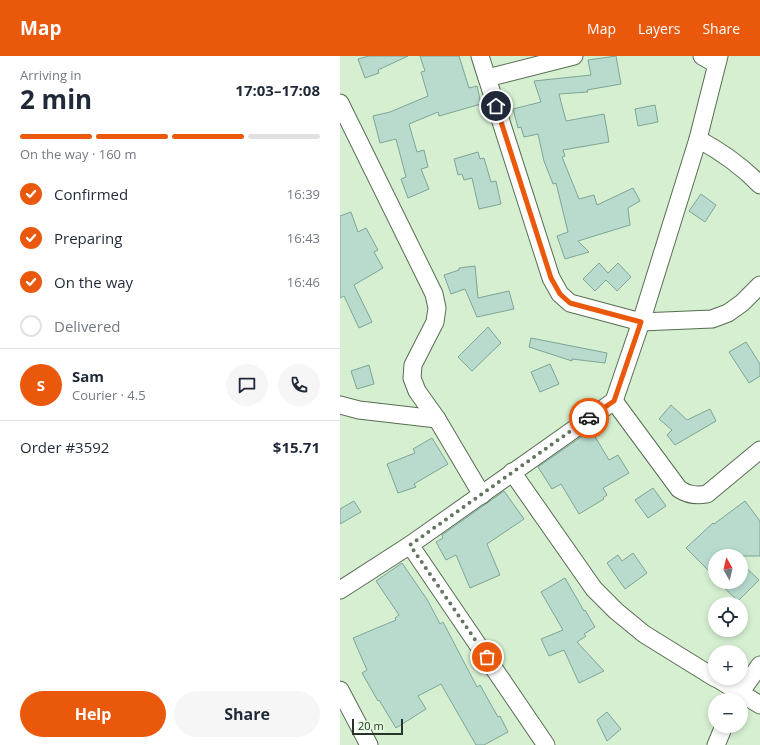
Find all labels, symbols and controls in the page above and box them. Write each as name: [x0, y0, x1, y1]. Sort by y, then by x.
text: Map: [20, 15, 61, 41]
text: Map: [587, 19, 616, 38]
text: Layers: [638, 19, 680, 38]
text: Share: [702, 19, 740, 38]
text: Arriving in: [20, 66, 82, 84]
text: 17:03–17:08: [235, 80, 320, 100]
text: 2 min: [20, 81, 92, 117]
pin: [479, 89, 513, 123]
icon: home: [485, 95, 507, 117]
text: On the way · 160 m: [20, 145, 136, 163]
icon: check: [20, 183, 42, 205]
text: Confirmed: [54, 184, 128, 204]
text: 16:39: [287, 185, 320, 203]
icon: check: [20, 227, 42, 249]
text: Preparing: [54, 228, 122, 248]
text: 16:43: [287, 229, 320, 247]
icon: check: [20, 271, 42, 293]
text: On the way: [54, 272, 133, 292]
text: 16:46: [287, 273, 320, 291]
text: Delivered: [54, 316, 121, 336]
button: chat: [226, 364, 268, 406]
button: phone: [278, 364, 320, 406]
text: Sam: [72, 366, 104, 386]
text: S: [37, 375, 45, 395]
text: Courier · 4.5: [72, 386, 146, 404]
courier: [569, 398, 609, 438]
icon: car: [578, 407, 600, 429]
text: Order #3592: [20, 437, 109, 457]
text: $15.71: [273, 437, 320, 457]
north arrow: [708, 549, 748, 589]
map controls: [708, 549, 748, 733]
button: locate: [708, 597, 748, 637]
pin: [470, 640, 504, 674]
button: +: [708, 645, 748, 685]
icon: bag: [476, 646, 498, 668]
button: Help: [20, 691, 166, 737]
button: Share: [174, 691, 320, 737]
button: −: [708, 693, 748, 733]
scale bar: [352, 717, 403, 736]
text: 20 m: [358, 718, 384, 733]

